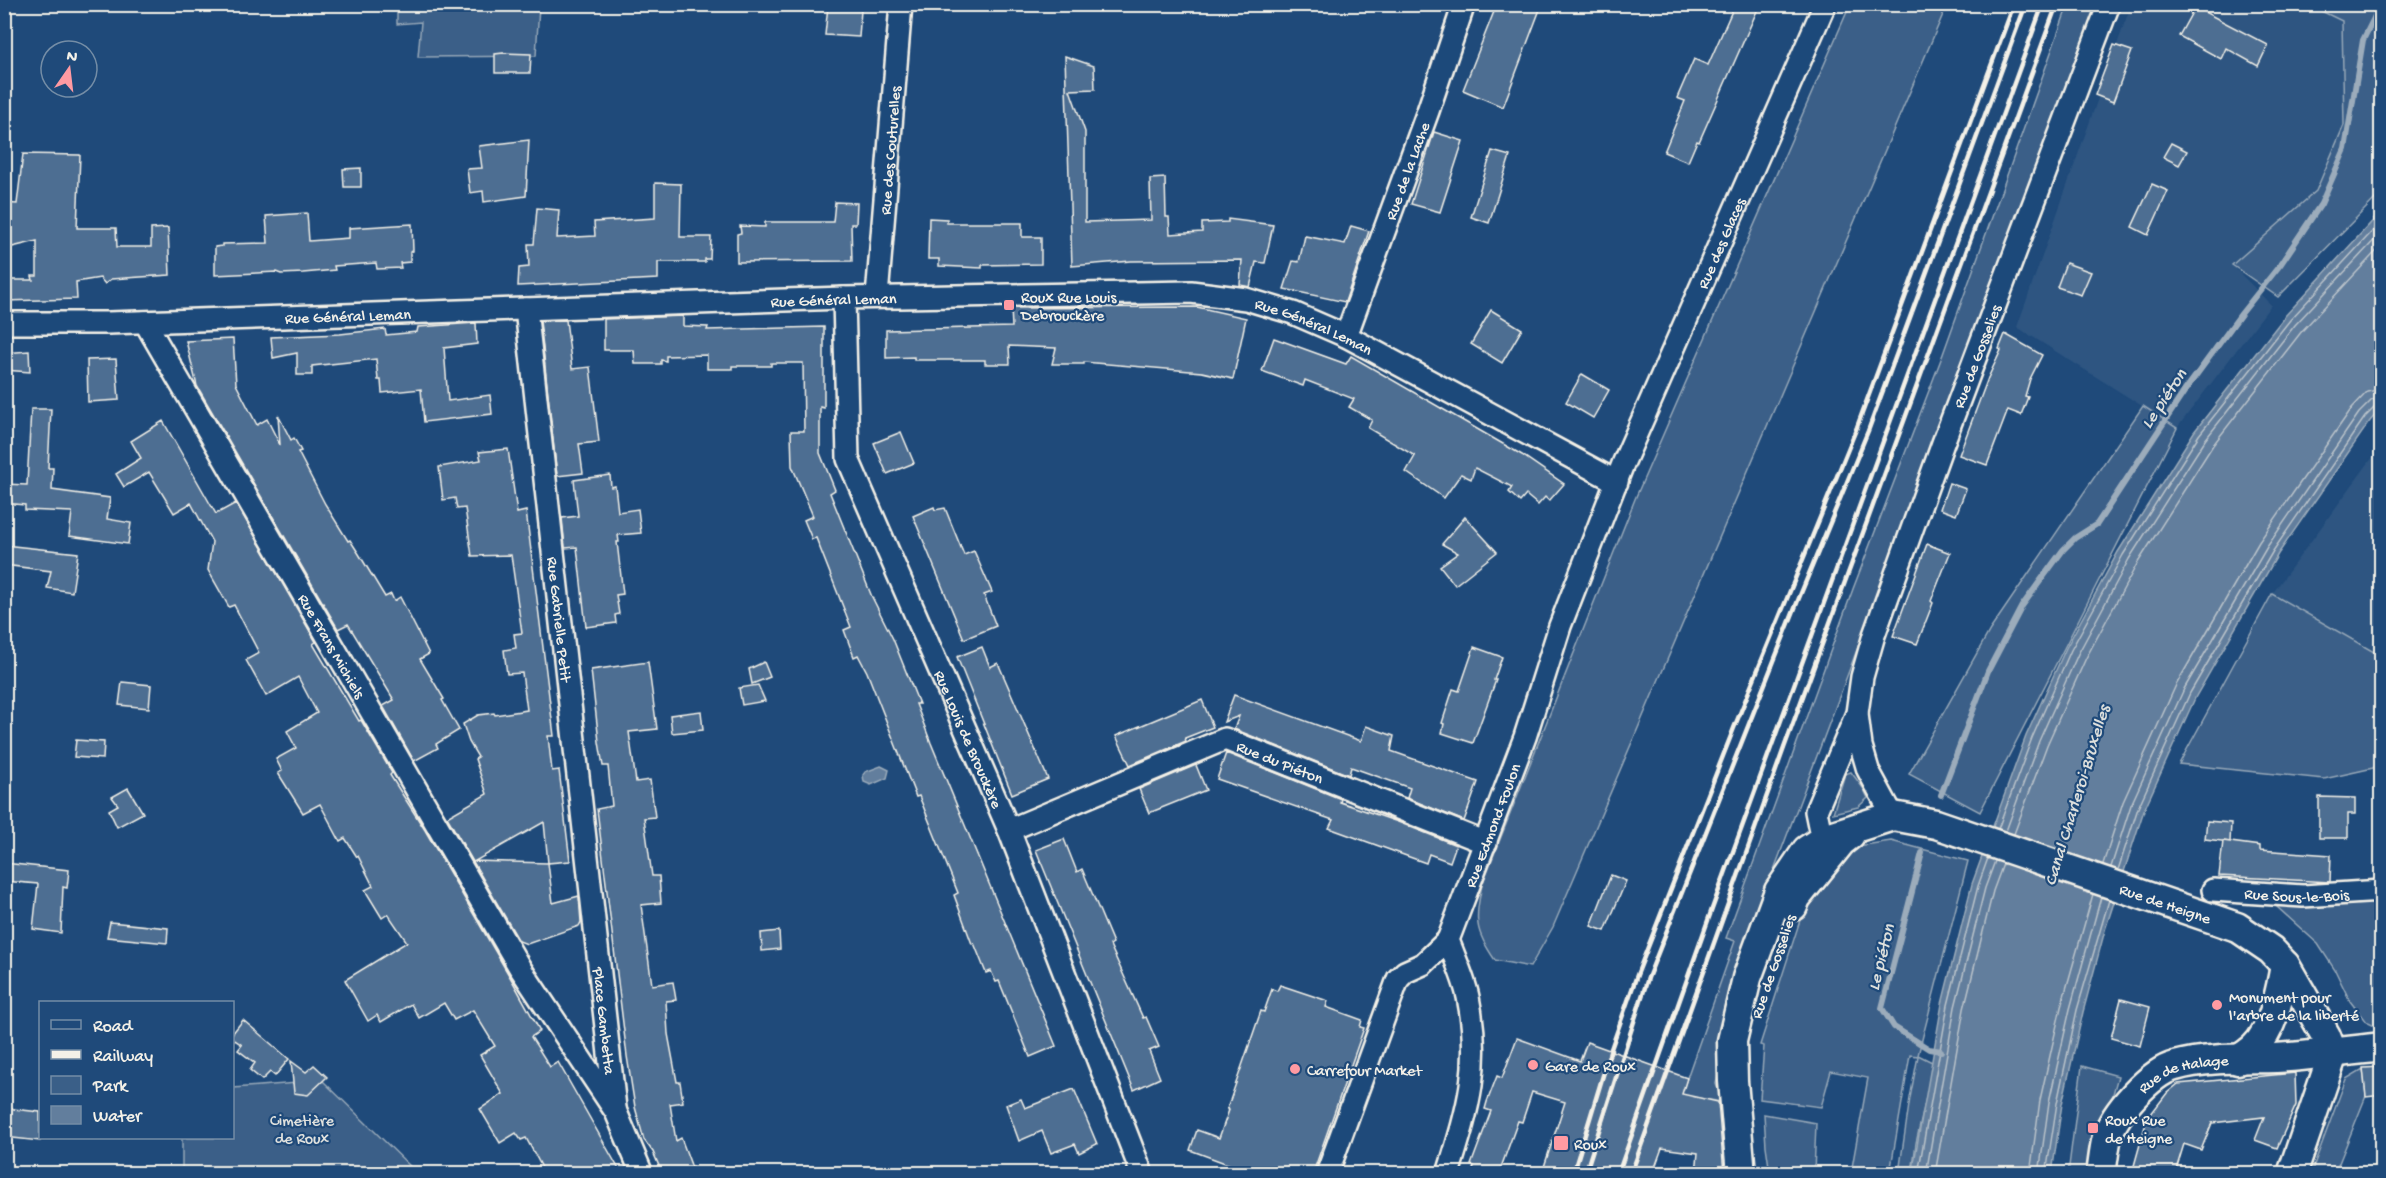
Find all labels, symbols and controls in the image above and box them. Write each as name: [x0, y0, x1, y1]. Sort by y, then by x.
north arrow: [39, 39, 99, 99]
text: N: [64, 47, 80, 68]
street label: Rue des Couturelles: [878, 85, 907, 216]
street label: Rue de la Lache: [1383, 120, 1436, 223]
street label: Rue des Glaces: [1695, 195, 1752, 293]
place label: Roux Rue Louis Debrouckère: [1020, 290, 1117, 327]
street label: Rue Général Leman: [770, 291, 897, 313]
street label: Rue Général Leman: [1252, 296, 1375, 362]
marker: Roux Rue Louis Debrouckère: [1002, 298, 1016, 312]
street label: Rue de Gosselies: [1951, 302, 2008, 411]
street label: Rue Général Leman: [285, 307, 412, 330]
water label: Le piéton: [2138, 365, 2193, 433]
street label: Rue Gabrielle Petit: [541, 556, 574, 684]
street label: Rue Frans Michiels: [292, 592, 368, 704]
street label: Rue Louis de Brouckère: [928, 668, 1005, 813]
water label: Canal Charleroi-Bruxelles: [2041, 701, 2117, 888]
street label: Rue du Piéton: [1233, 739, 1326, 790]
street label: Rue Edmond Foulon: [1463, 761, 1527, 891]
street label: Rue de Heigne: [2116, 881, 2213, 931]
street label: Rue Sous-le-Bois: [2244, 886, 2351, 909]
street label: Rue de Gosselies: [1749, 911, 1802, 1022]
water label: Le piéton: [1864, 922, 1901, 993]
street label: Place Gambetta: [586, 965, 617, 1077]
place label: Monument pour l'arbre de la liberté: [2229, 990, 2360, 1027]
marker: Monument pour l'arbre de la liberté: [2210, 998, 2224, 1012]
legend: [39, 1001, 234, 1139]
text: Road: [93, 1017, 134, 1038]
text: Railway: [93, 1047, 153, 1068]
street label: Rue de Halage: [2135, 1053, 2230, 1099]
marker: Gare de Roux: [1526, 1058, 1540, 1072]
place label: Gare de Roux: [1545, 1059, 1636, 1078]
marker: Carrefour Market: [1288, 1062, 1302, 1076]
place label: Carrefour Market: [1307, 1063, 1423, 1082]
text: Park: [92, 1077, 129, 1098]
text: Water: [93, 1107, 143, 1128]
park label: Cimetière de Roux: [270, 1113, 335, 1150]
place label: Roux Rue de Heigne: [2105, 1113, 2173, 1150]
marker: Roux Rue de Heigne: [2086, 1121, 2100, 1135]
marker: Roux: [1552, 1134, 1570, 1152]
place label: Roux: [1574, 1137, 1607, 1156]

